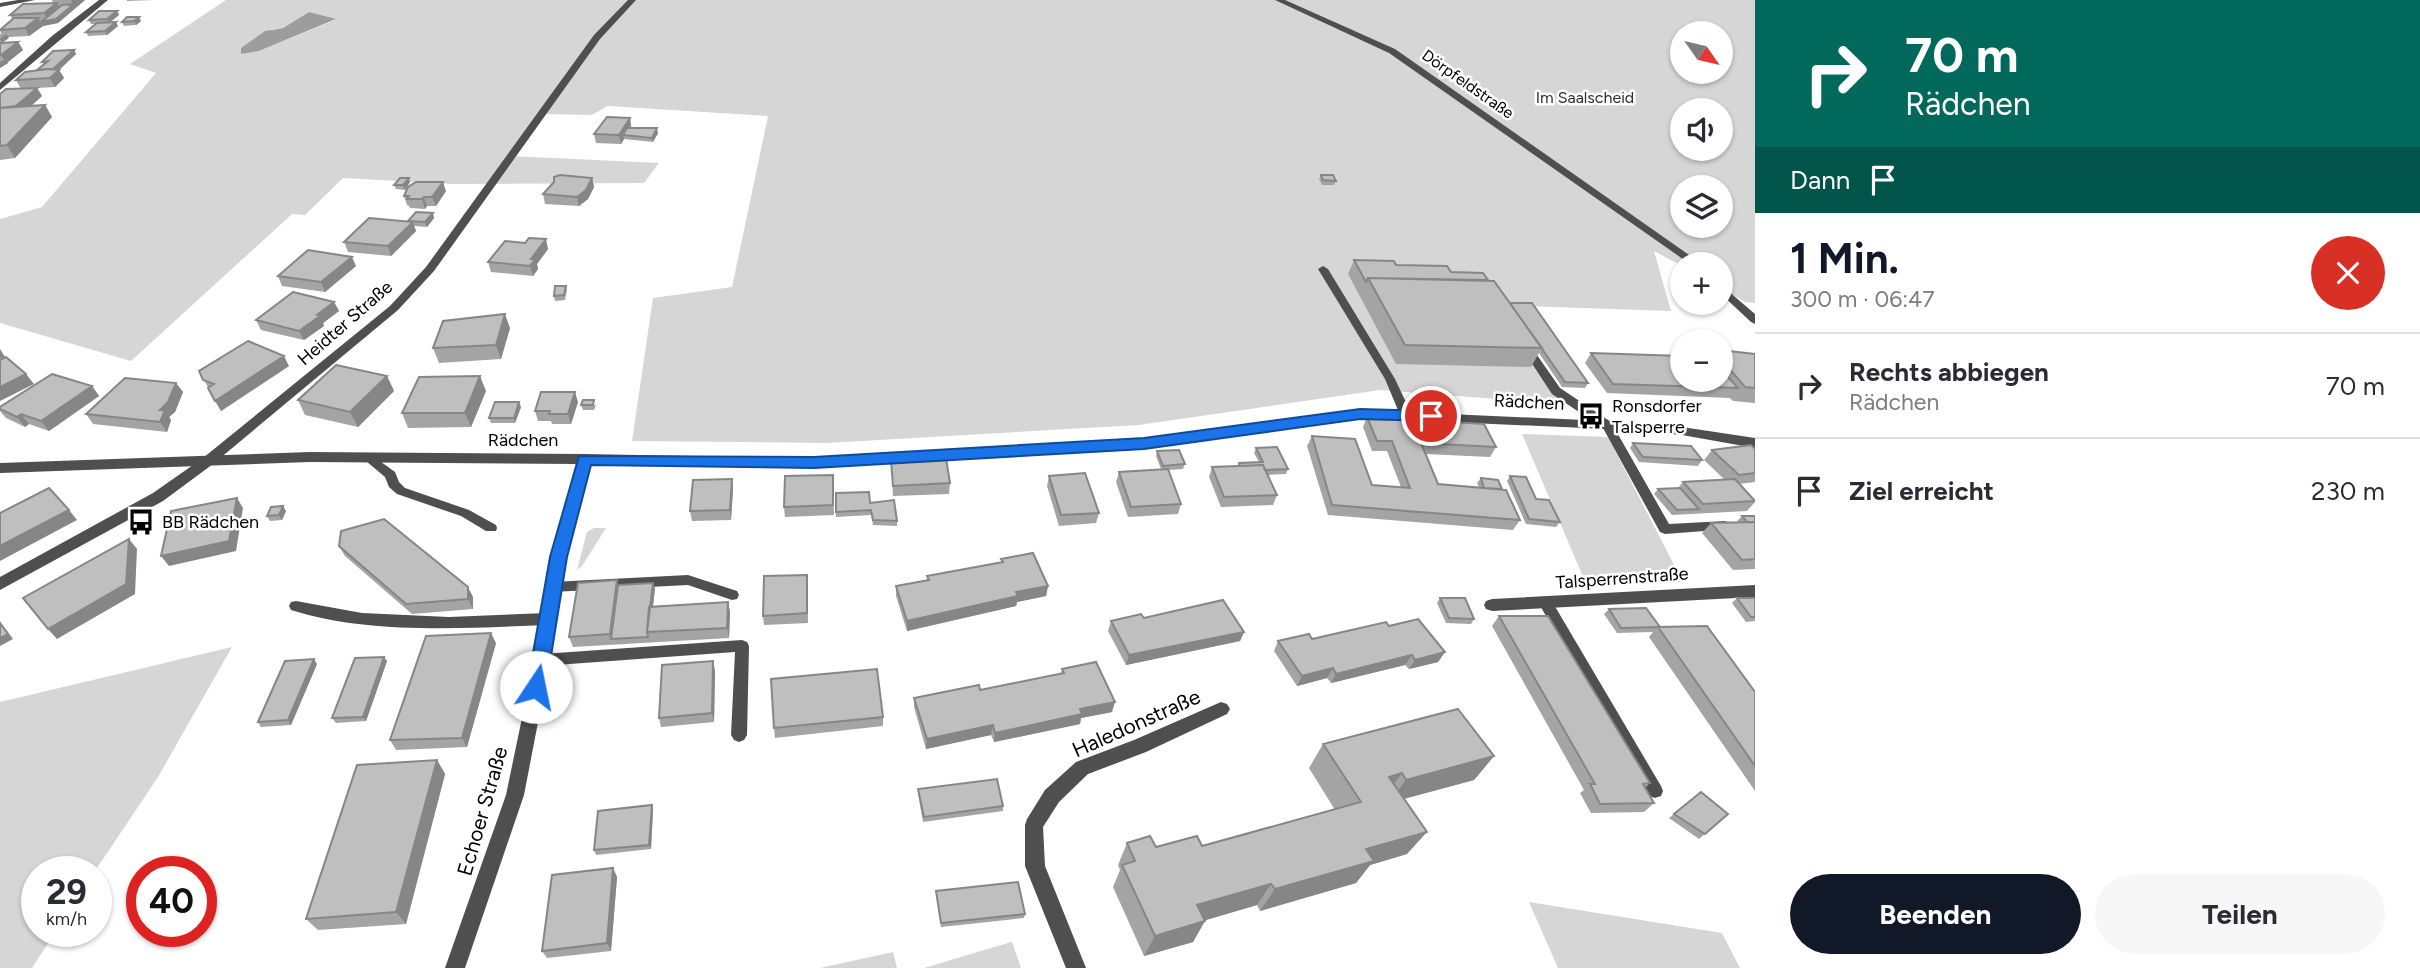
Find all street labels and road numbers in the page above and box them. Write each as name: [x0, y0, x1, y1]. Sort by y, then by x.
street label: Dörpfeldstraße: [1419, 45, 1518, 123]
street label: Heidter Straße: [293, 276, 397, 370]
street label: Rädchen: [1493, 389, 1565, 415]
street label: Rädchen: [488, 429, 558, 451]
street label: Talsperrenstraße: [1555, 562, 1689, 594]
street label: Haledonstraße: [1068, 684, 1204, 762]
street label: Echoer Straße: [452, 743, 512, 879]

